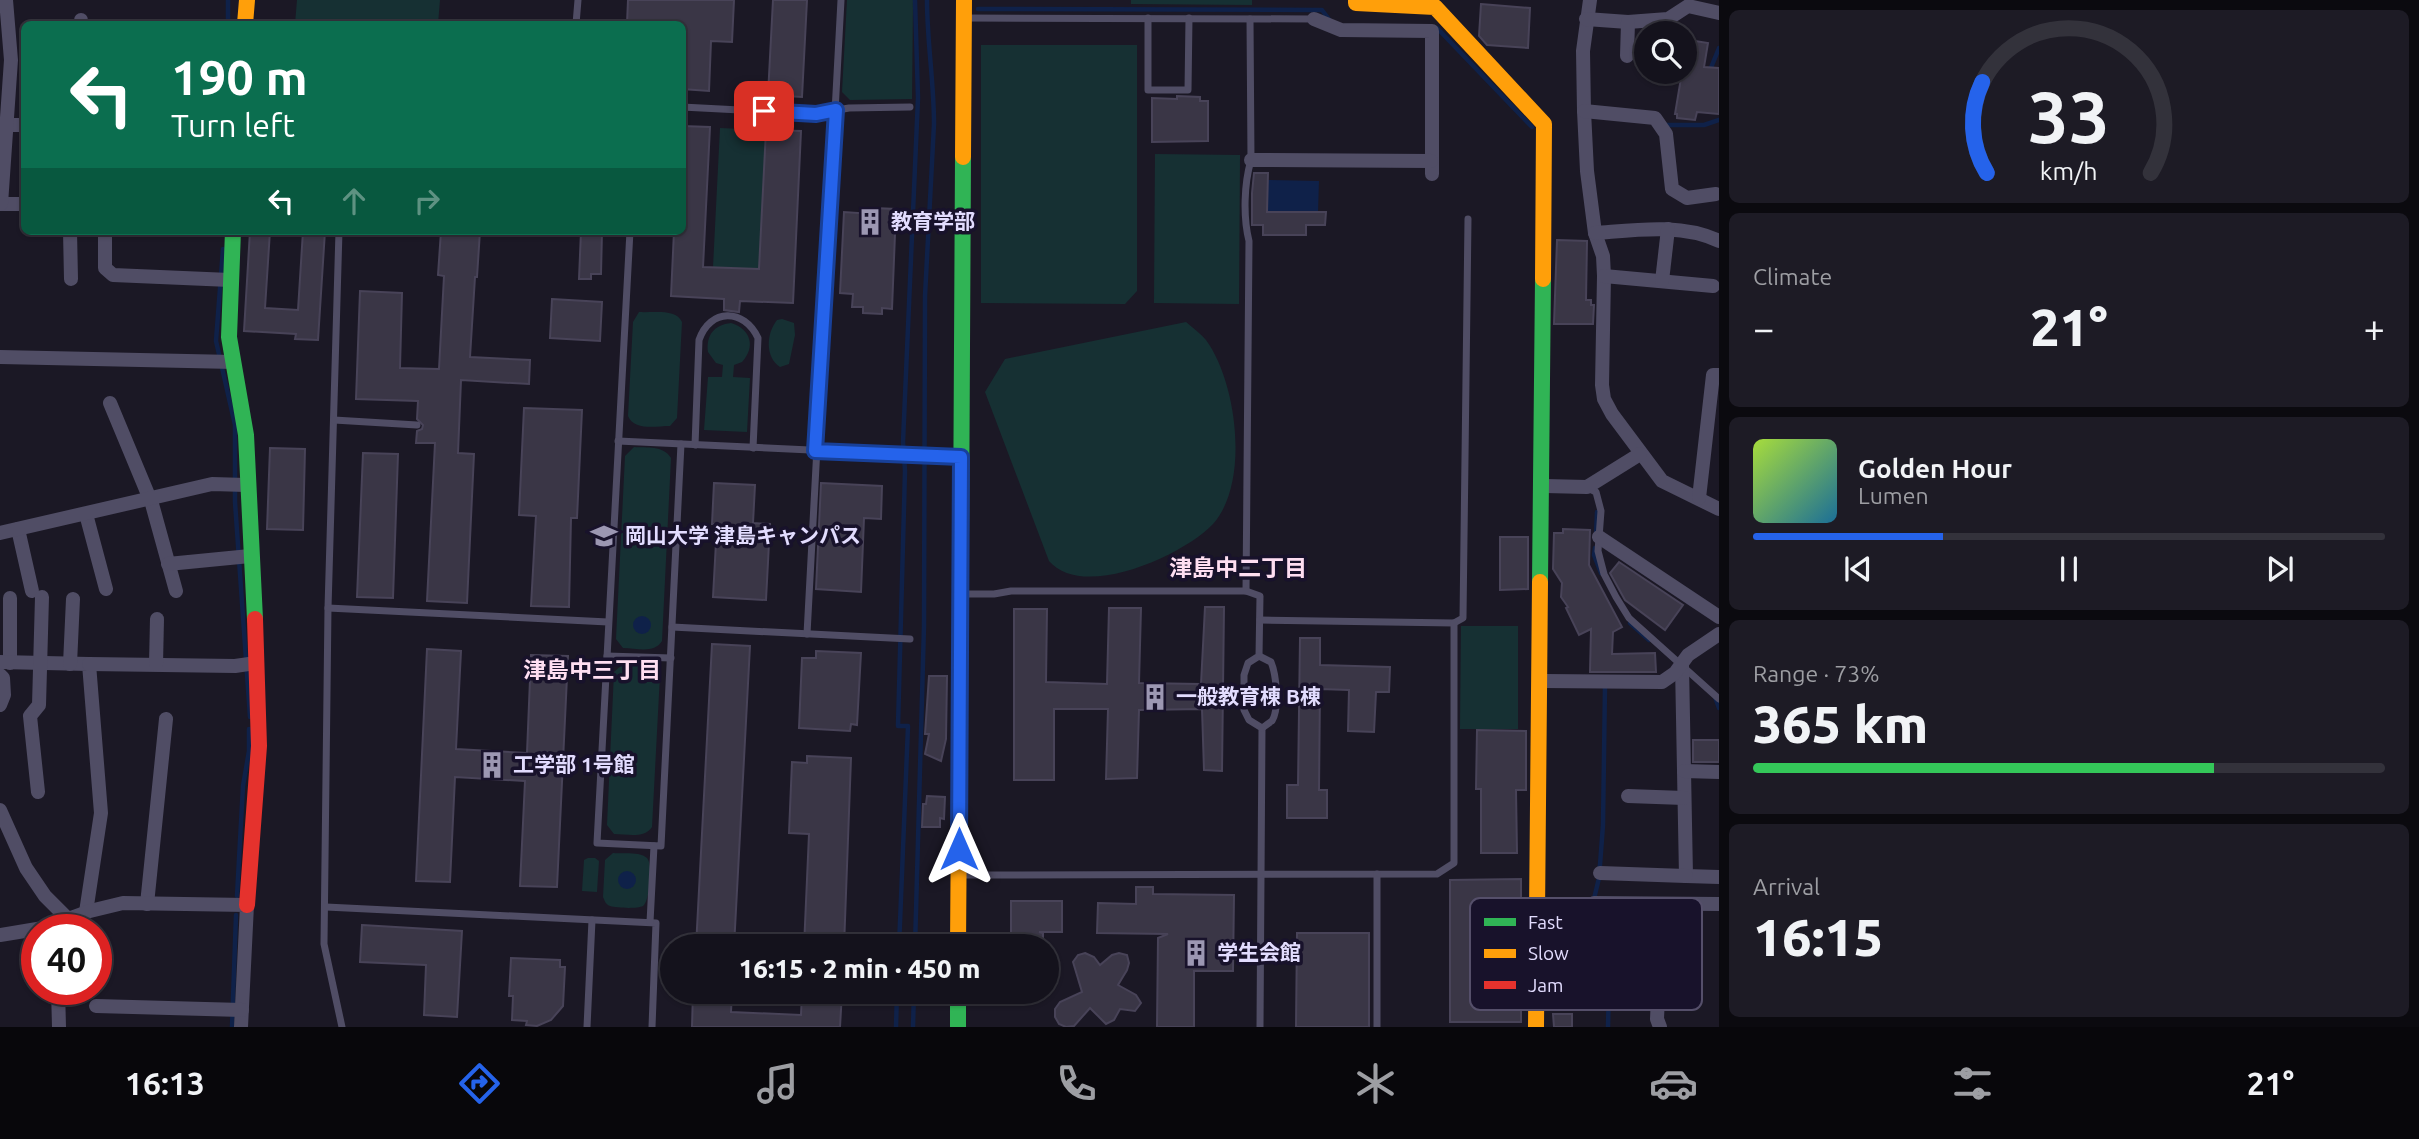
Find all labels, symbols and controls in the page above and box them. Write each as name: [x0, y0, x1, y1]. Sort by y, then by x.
map controls: [1634, 21, 1697, 84]
button: search: [1634, 21, 1697, 84]
icon: left: [56, 49, 147, 140]
text: 190 m: [171, 49, 308, 104]
text: 33: [2028, 75, 2110, 157]
pin: [734, 81, 794, 141]
icon: arrive: [745, 92, 783, 130]
text: Turn left: [171, 107, 295, 143]
text: km/h: [2040, 157, 2098, 185]
icon: left: [262, 182, 300, 220]
icon: ahead: [335, 182, 373, 220]
icon: right: [408, 182, 446, 220]
building icon: 教育学部: [855, 207, 885, 237]
place label: 教育学部: [891, 209, 975, 233]
text: Climate: [1753, 264, 1832, 289]
text: 21°: [2030, 298, 2108, 356]
text: −: [1753, 307, 1774, 349]
text: +: [2364, 307, 2385, 349]
text: Golden Hour: [1858, 454, 2012, 483]
text: Lumen: [1858, 483, 1929, 508]
school or university icon: 岡山大学 津島キャンパス: [589, 521, 619, 551]
place label: 岡山大学 津島キャンパス: [625, 523, 861, 547]
icon: previous: [1839, 550, 1877, 588]
icon: pause: [2050, 550, 2088, 588]
icon: next: [2261, 550, 2299, 588]
district label: 津島中二丁目: [1169, 555, 1307, 580]
district label: 津島中三丁目: [523, 657, 661, 682]
text: Range · 73%: [1753, 661, 1880, 686]
building icon: 一般教育棟 B棟: [1140, 682, 1170, 712]
place label: 一般教育棟 B棟: [1176, 684, 1321, 708]
text: 365 km: [1753, 695, 1928, 753]
building icon: 工学部 1号館: [477, 750, 507, 780]
place label: 工学部 1号館: [513, 752, 635, 776]
position arrow: [922, 812, 996, 886]
text: Arrival: [1753, 874, 1820, 899]
legend: [1470, 898, 1702, 1010]
text: 16:15: [1753, 908, 1883, 966]
text: Fast: [1528, 911, 1563, 933]
speed limit sign: 40: [21, 914, 112, 1005]
building icon: 学生会館: [1181, 938, 1211, 968]
place label: 学生会館: [1217, 940, 1301, 964]
text: Slow: [1528, 942, 1569, 964]
text: 16:15 · 2 min · 450 m: [739, 954, 980, 983]
text: Jam: [1528, 974, 1564, 996]
icon: directions: [455, 1059, 504, 1108]
icon: music: [753, 1059, 802, 1108]
icon: phone: [1052, 1059, 1101, 1108]
icon: climate: [1351, 1059, 1400, 1108]
icon: car: [1649, 1059, 1698, 1108]
icon: filters: [1948, 1059, 1997, 1108]
text: 16:13: [125, 1065, 205, 1101]
text: 21°: [2247, 1065, 2294, 1101]

